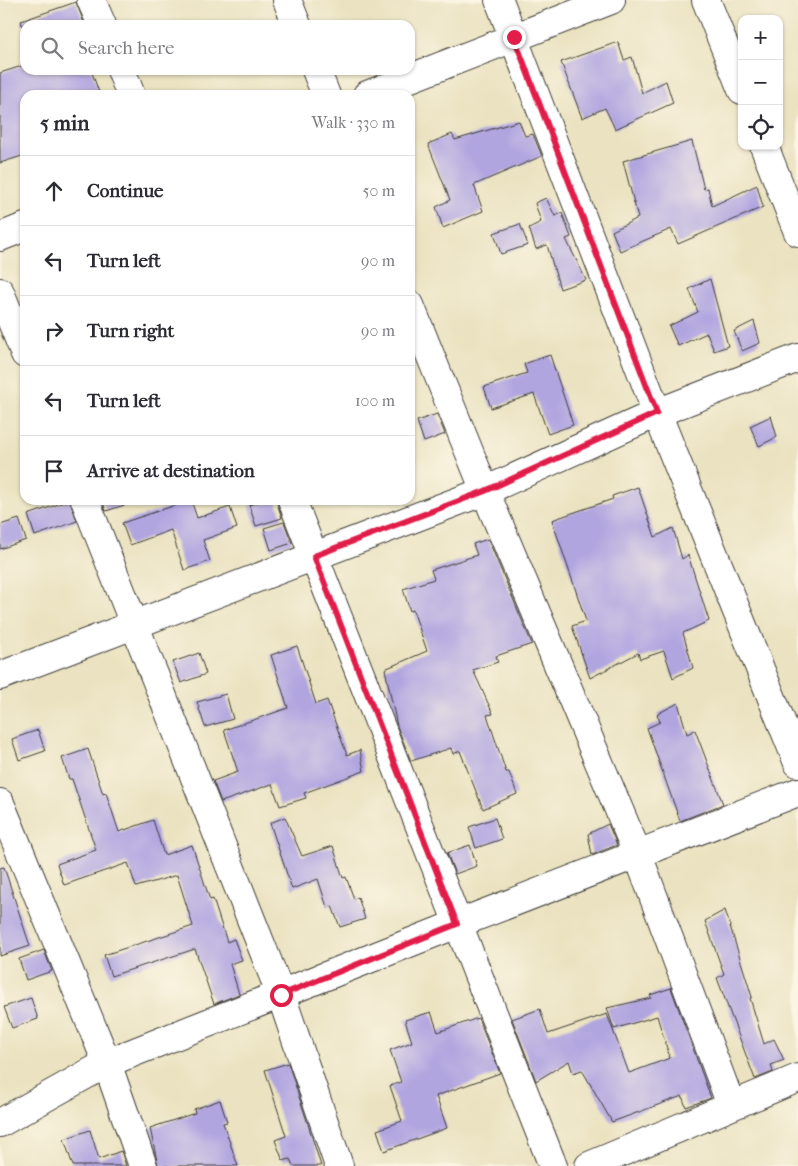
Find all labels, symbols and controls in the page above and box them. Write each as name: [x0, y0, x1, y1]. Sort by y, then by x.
map controls: [738, 15, 783, 150]
button: +: [738, 15, 783, 60]
search box: [20, 20, 415, 75]
route end: [503, 26, 526, 49]
icon: search: [38, 34, 66, 62]
text: Search here: [78, 37, 174, 59]
button: −: [738, 60, 783, 105]
button: locate: [738, 105, 783, 150]
text: 5 min: [40, 111, 89, 135]
text: Walk · 330 m: [312, 113, 395, 132]
icon: ahead: [40, 177, 68, 205]
text: Continue: [87, 180, 163, 202]
text: 50 m: [363, 181, 395, 200]
icon: left: [40, 247, 68, 275]
text: Turn left: [87, 250, 161, 272]
text: 90 m: [361, 251, 395, 270]
icon: right: [40, 317, 68, 345]
text: Turn right: [87, 320, 174, 342]
text: 90 m: [361, 321, 395, 340]
icon: left: [40, 387, 68, 415]
text: Turn left: [87, 390, 161, 412]
text: 100 m: [355, 391, 395, 410]
icon: arrive: [40, 457, 68, 485]
text: Arrive at destination: [87, 460, 255, 482]
route start: [270, 984, 293, 1007]

